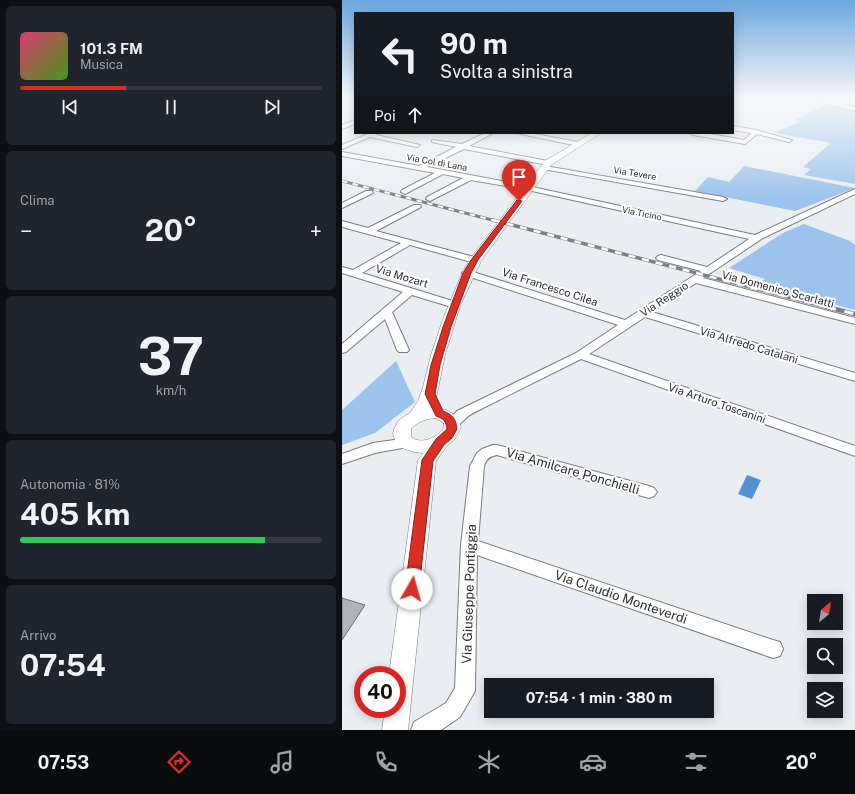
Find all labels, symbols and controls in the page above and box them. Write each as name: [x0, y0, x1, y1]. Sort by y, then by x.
text: 90 m: [440, 27, 508, 60]
icon: left: [374, 28, 426, 80]
text: 101.3 FM: [80, 40, 143, 57]
text: Musica: [80, 57, 123, 72]
text: Svolta a sinistra: [440, 61, 573, 82]
icon: previous: [59, 96, 81, 118]
icon: pause: [160, 96, 182, 118]
icon: next: [261, 96, 283, 118]
icon: ahead: [404, 104, 426, 126]
text: Poi: [374, 107, 396, 124]
street label: Via Col di Lana: [406, 151, 468, 173]
pin: [502, 160, 536, 201]
street label: Via Tevere: [613, 164, 657, 182]
icon: arrive: [508, 166, 530, 188]
text: Clima: [20, 193, 55, 208]
street label: Via Ticino: [621, 203, 663, 223]
text: 20°: [145, 212, 197, 248]
text: −: [20, 218, 32, 244]
text: +: [310, 218, 322, 244]
street label: Via Mozart: [374, 262, 430, 290]
street label: Via Francesco Cilea: [501, 266, 599, 308]
street label: Via Domenico Scarlatti: [721, 268, 835, 310]
street label: Via Reggio: [638, 279, 690, 319]
street label: Via Alfredo Catalani: [698, 324, 800, 366]
text: 37: [138, 326, 204, 387]
street label: Via Arturo Toscanini: [667, 381, 767, 425]
text: km/h: [156, 383, 186, 398]
street label: Via Amilcare Ponchielli: [505, 445, 641, 497]
text: Autonomia · 81%: [20, 477, 120, 492]
text: 405 km: [20, 496, 130, 532]
street label: Via Giuseppe Pontiggia: [459, 524, 479, 664]
street label: Via Claudio Monteverdi: [553, 567, 689, 627]
position arrow: [391, 568, 433, 610]
north arrow: [807, 594, 843, 630]
map controls: [807, 594, 843, 718]
text: Arrivo: [20, 628, 56, 643]
button: search: [807, 638, 843, 674]
text: 07:54: [20, 647, 106, 683]
speed limit sign: 40: [354, 666, 406, 718]
button: layers: [807, 682, 843, 718]
text: 07:54 · 1 min · 380 m: [526, 689, 672, 706]
icon: directions: [165, 748, 193, 776]
icon: music: [268, 748, 296, 776]
icon: phone: [372, 748, 400, 776]
icon: climate: [475, 748, 503, 776]
icon: car: [579, 748, 607, 776]
icon: filters: [682, 748, 710, 776]
text: 07:53: [38, 752, 89, 773]
text: 20°: [786, 752, 817, 773]

